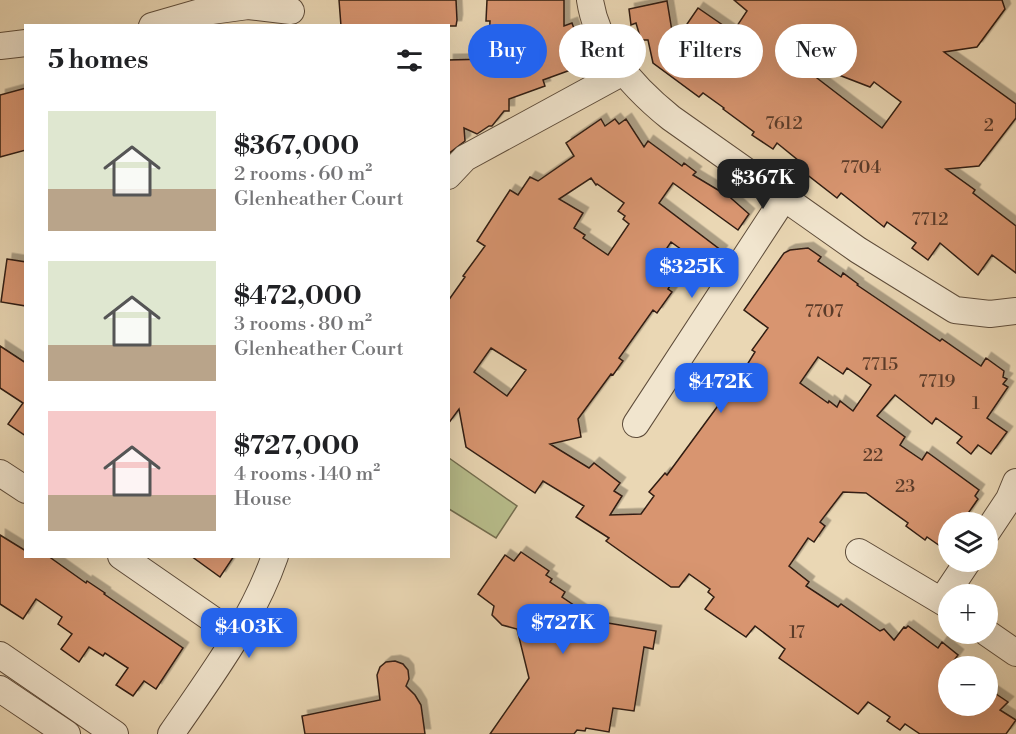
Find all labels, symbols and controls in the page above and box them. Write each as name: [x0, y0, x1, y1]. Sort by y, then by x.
chip: Buy: [468, 24, 547, 78]
chip: Rent: [559, 24, 646, 78]
chip: Filters: [658, 24, 763, 78]
chip: New: [775, 24, 857, 78]
text: 5 homes: [48, 44, 148, 76]
icon: filters: [393, 44, 426, 77]
house number: 7612: [765, 112, 803, 135]
house number: 2: [984, 114, 994, 137]
text: $367,000: [234, 130, 359, 162]
icon: home: [96, 135, 168, 207]
house number: 7704: [841, 156, 881, 179]
pin: $367K: [721, 159, 805, 210]
text: 2 rooms · 60 m²: [234, 162, 372, 187]
text: $367K: [731, 166, 795, 191]
text: Glenheather Court: [234, 187, 404, 212]
house number: 7712: [911, 208, 949, 231]
pin: $325K: [650, 248, 734, 299]
text: $325K: [659, 255, 725, 280]
text: $472,000: [234, 280, 362, 312]
icon: home: [96, 285, 168, 357]
house number: 7707: [805, 300, 843, 323]
text: 3 rooms · 80 m²: [234, 312, 372, 337]
text: Glenheather Court: [234, 337, 404, 362]
house number: 7715: [862, 353, 898, 376]
pin: $472K: [679, 363, 763, 414]
text: $472K: [689, 370, 753, 395]
house number: 7719: [919, 370, 955, 393]
house number: 1: [972, 392, 980, 415]
text: $727,000: [234, 430, 359, 462]
icon: home: [96, 435, 168, 507]
house number: 22: [863, 444, 883, 467]
text: 4 rooms · 140 m²: [234, 462, 380, 487]
house number: 23: [895, 475, 915, 498]
text: House: [234, 487, 292, 512]
map controls: [938, 512, 998, 716]
button: layers: [938, 512, 998, 572]
button: +: [938, 584, 998, 644]
pin: $727K: [521, 604, 605, 655]
pin: $403K: [207, 608, 291, 659]
text: $727K: [531, 611, 595, 636]
text: $403K: [215, 615, 283, 640]
house number: 17: [789, 621, 805, 644]
button: −: [938, 656, 998, 716]

